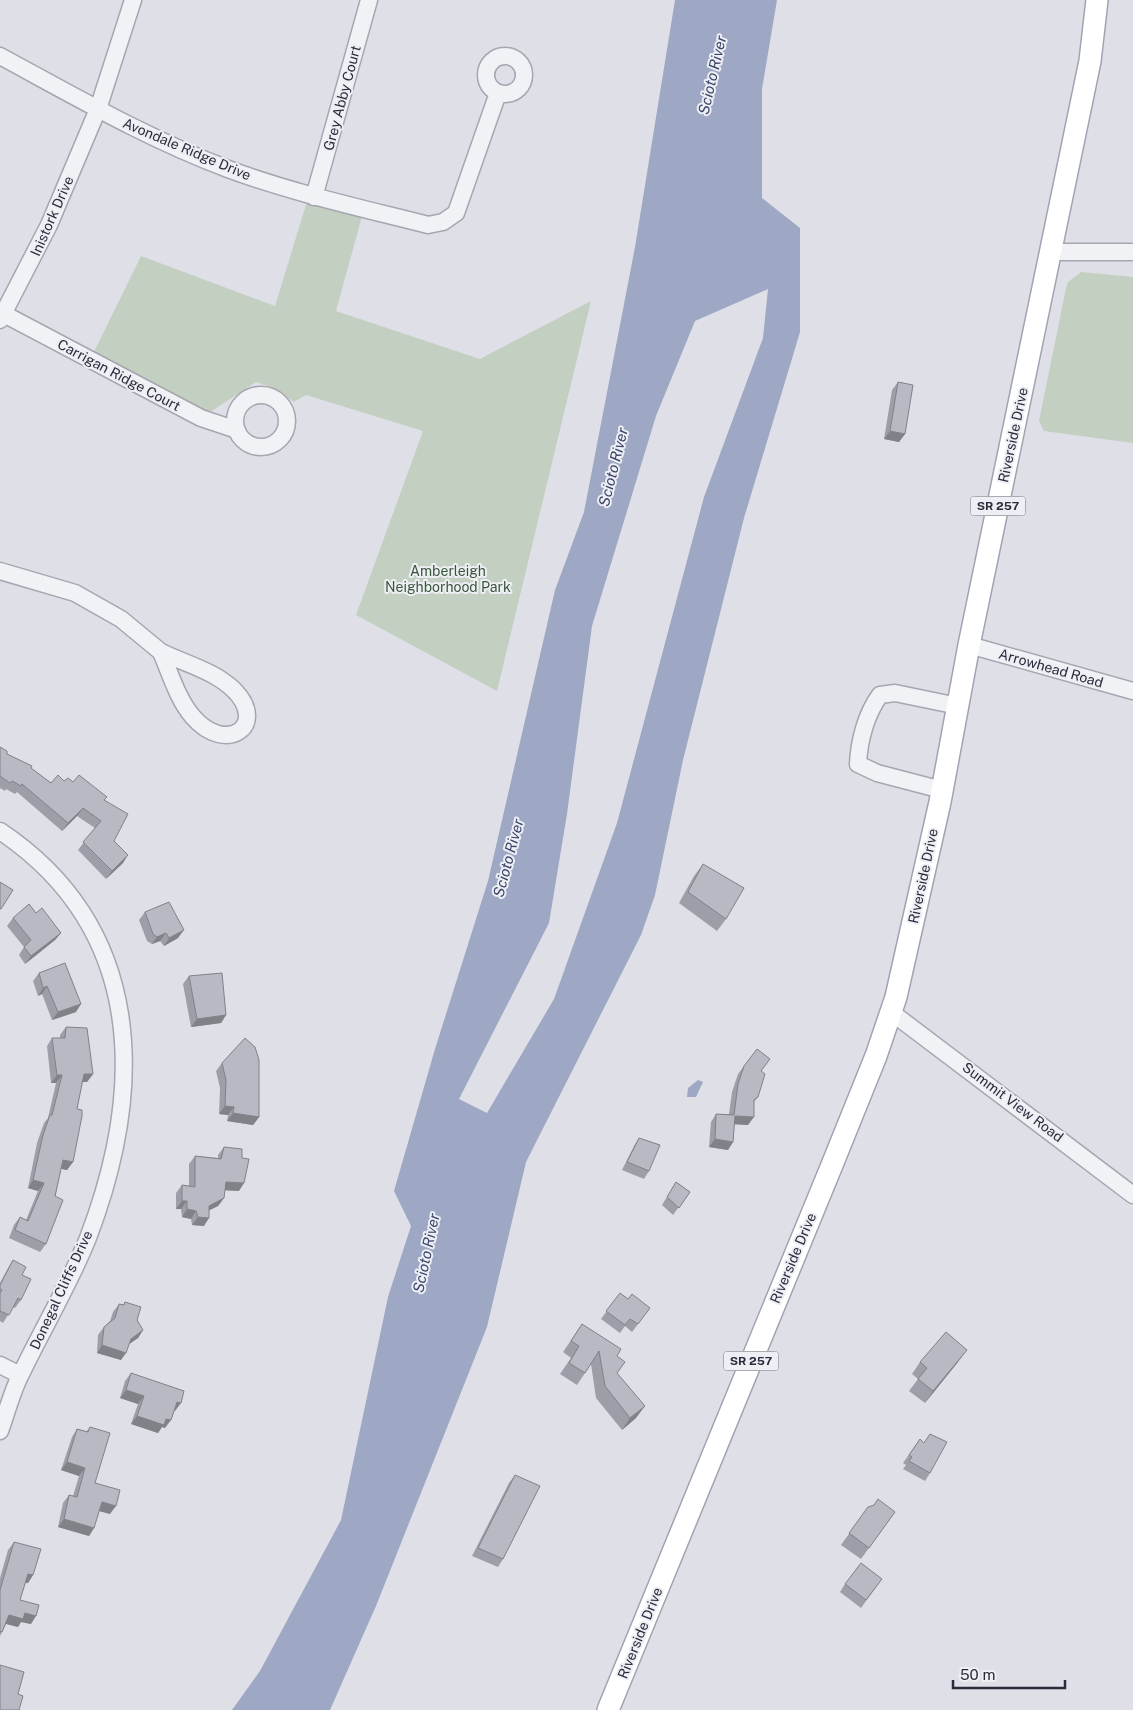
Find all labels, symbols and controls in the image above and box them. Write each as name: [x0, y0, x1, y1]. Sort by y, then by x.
water label: Scioto River: [695, 34, 729, 116]
street label: Grey Abby Court: [320, 44, 364, 152]
street label: Avondale Ridge Drive: [121, 115, 254, 183]
street label: Inistork Drive: [27, 173, 77, 258]
street label: Carrigan Ridge Court: [55, 336, 183, 414]
street label: Riverside Drive: [995, 386, 1031, 484]
water label: Scioto River: [595, 426, 631, 508]
road number: SR 257: [970, 496, 1026, 516]
park label: Amberleigh Neighborhood Park: [385, 563, 511, 595]
street label: Arrowhead Road: [997, 645, 1105, 691]
water label: Scioto River: [489, 817, 527, 899]
street label: Riverside Drive: [905, 827, 941, 925]
street label: Summit View Road: [959, 1059, 1067, 1145]
street label: Riverside Drive: [767, 1210, 819, 1306]
water label: Scioto River: [409, 1212, 443, 1294]
street label: Donegal Cliffs Drive: [26, 1228, 96, 1352]
road number: SR 257: [724, 1352, 778, 1370]
street label: Riverside Drive: [614, 1585, 666, 1681]
scale bar: [953, 1658, 1066, 1690]
text: 50 m: [960, 1666, 995, 1683]

